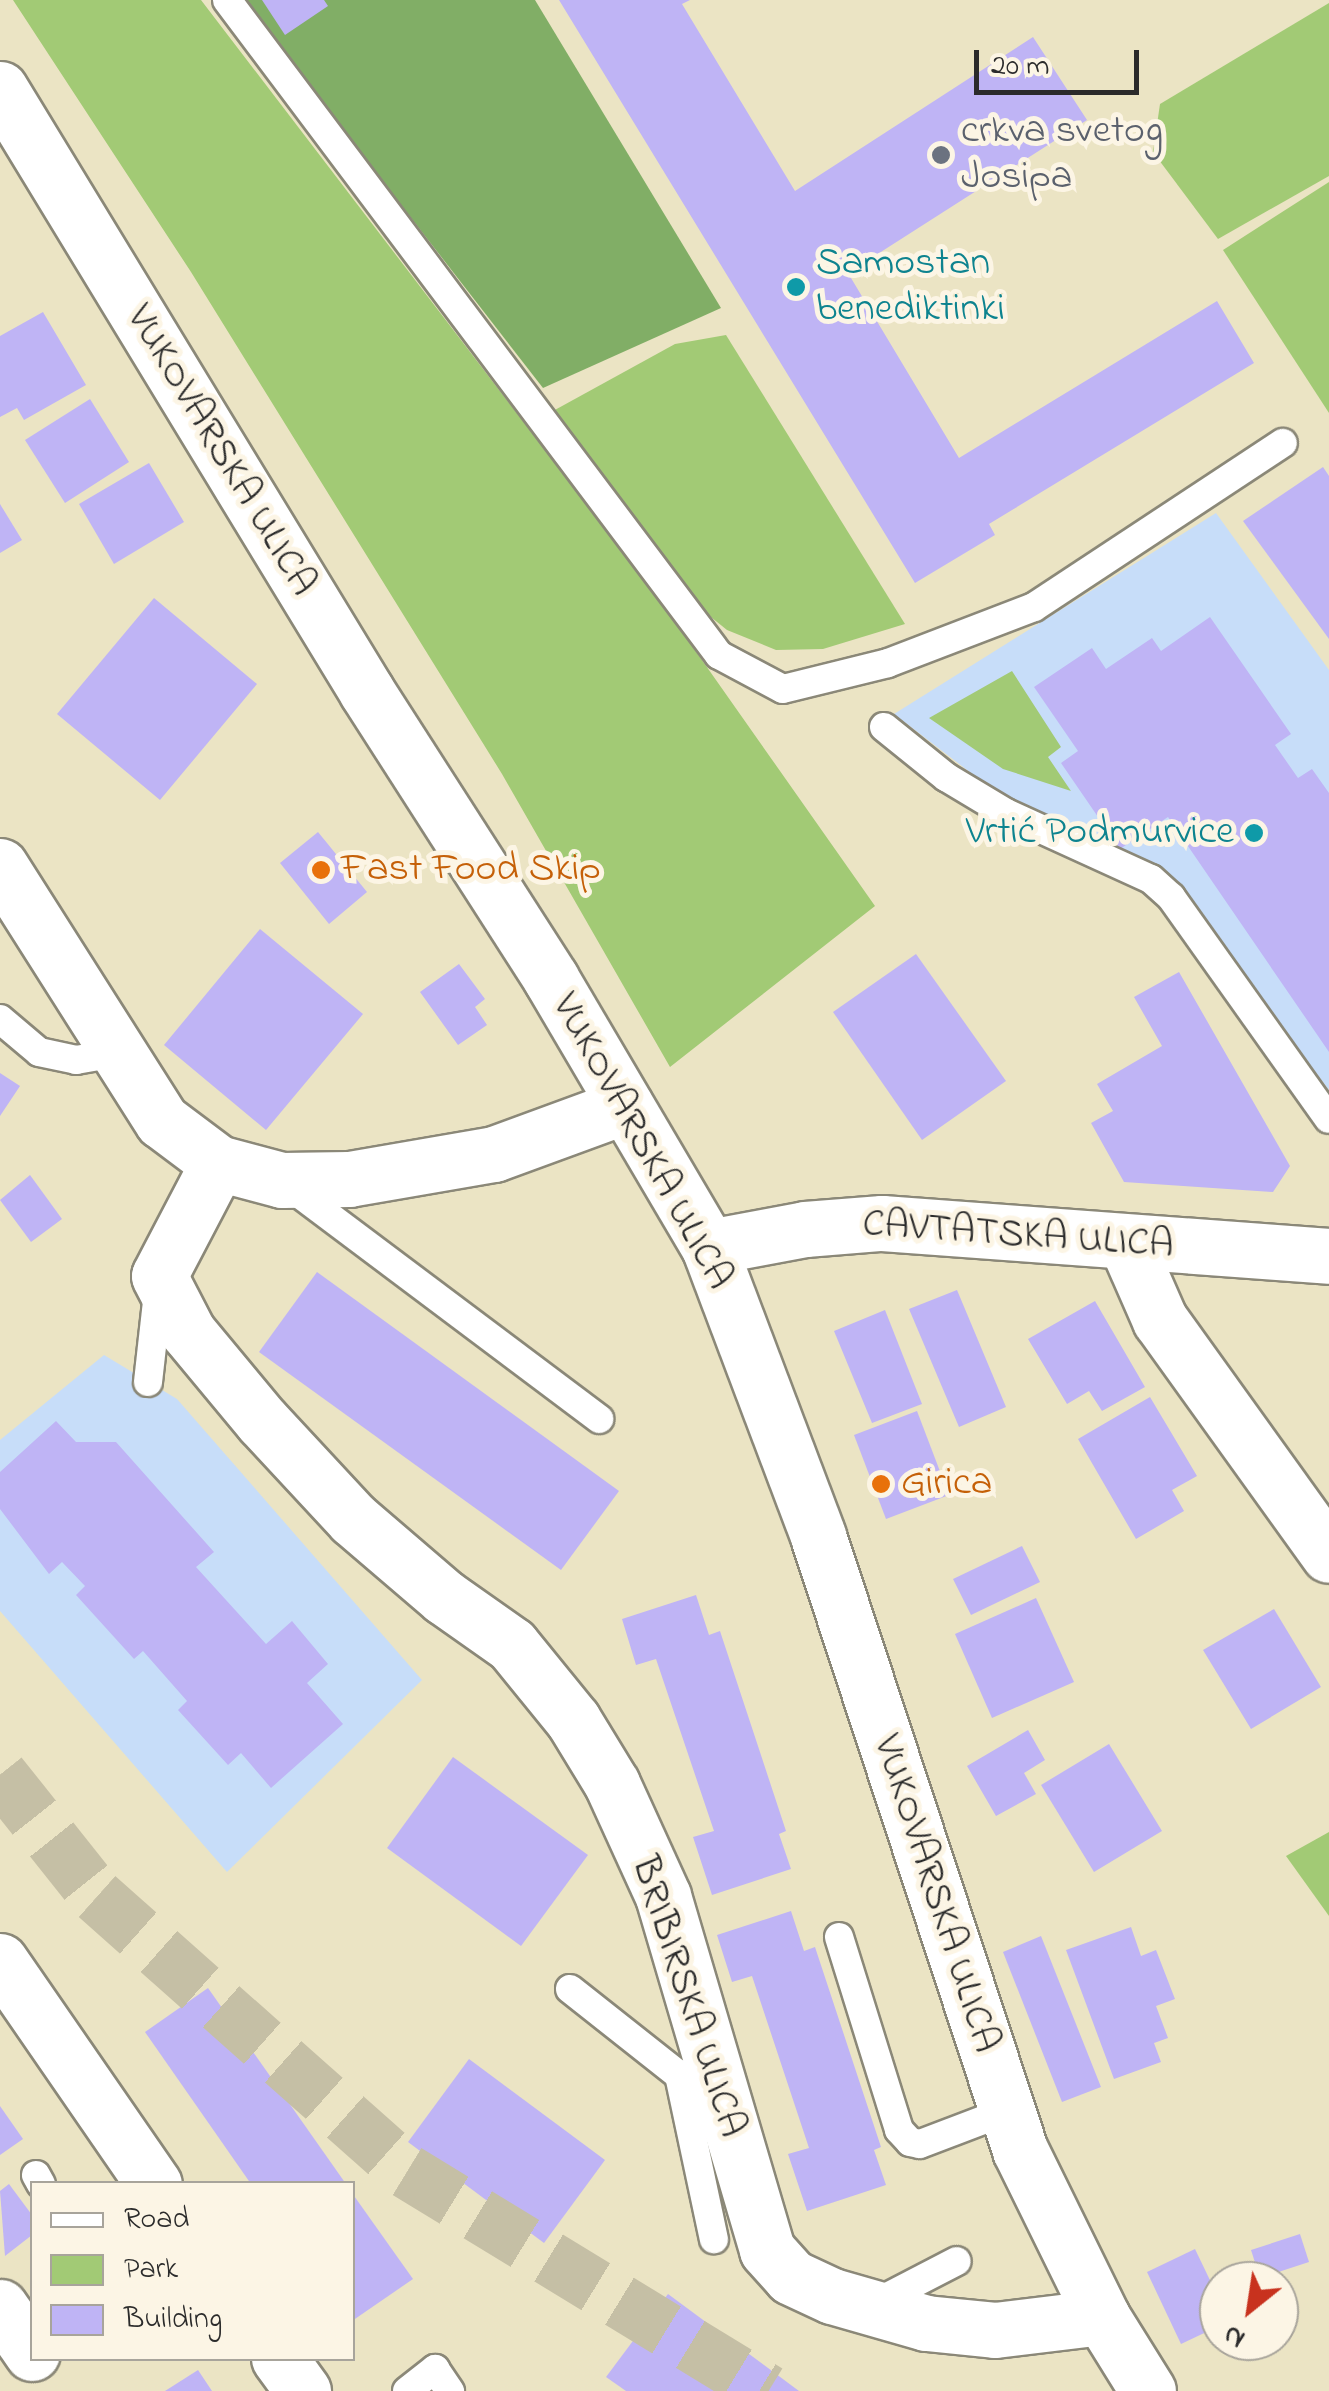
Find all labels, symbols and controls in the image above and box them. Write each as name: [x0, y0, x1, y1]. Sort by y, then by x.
scale bar: [979, 30, 1144, 92]
text: 20 m: [991, 45, 1050, 89]
place label: crkva svetog Josipa: [961, 108, 1163, 202]
marker: crkva svetog Josipa: [930, 144, 952, 166]
place label: Samostan benediktinki: [816, 240, 1005, 334]
marker: Samostan benediktinki: [785, 276, 807, 298]
street label: VUKOVARSKA ULICA: [114, 297, 326, 605]
place label: Vrtić Podmurvice: [966, 809, 1234, 857]
marker: Vrtić Podmurvice: [1243, 822, 1265, 844]
place label: Fast Food Skip: [341, 846, 601, 894]
marker: Fast Food Skip: [310, 859, 332, 881]
street label: VUKOVARSKA ULICA: [540, 986, 742, 1298]
street label: CAVTATSKA ULICA: [861, 1201, 1175, 1271]
place label: Girica: [901, 1460, 992, 1508]
marker: Girica: [870, 1473, 892, 1495]
street label: VUKOVARSKA ULICA: [861, 1729, 1009, 2059]
street label: BRIBIRSKA ULICA: [619, 1850, 755, 2144]
legend: [30, 2181, 355, 2361]
text: Road: [124, 2198, 189, 2242]
text: Park: [124, 2248, 178, 2292]
north arrow: [1199, 2261, 1299, 2361]
text: Building: [124, 2298, 222, 2342]
text: N: [1216, 2313, 1253, 2358]

